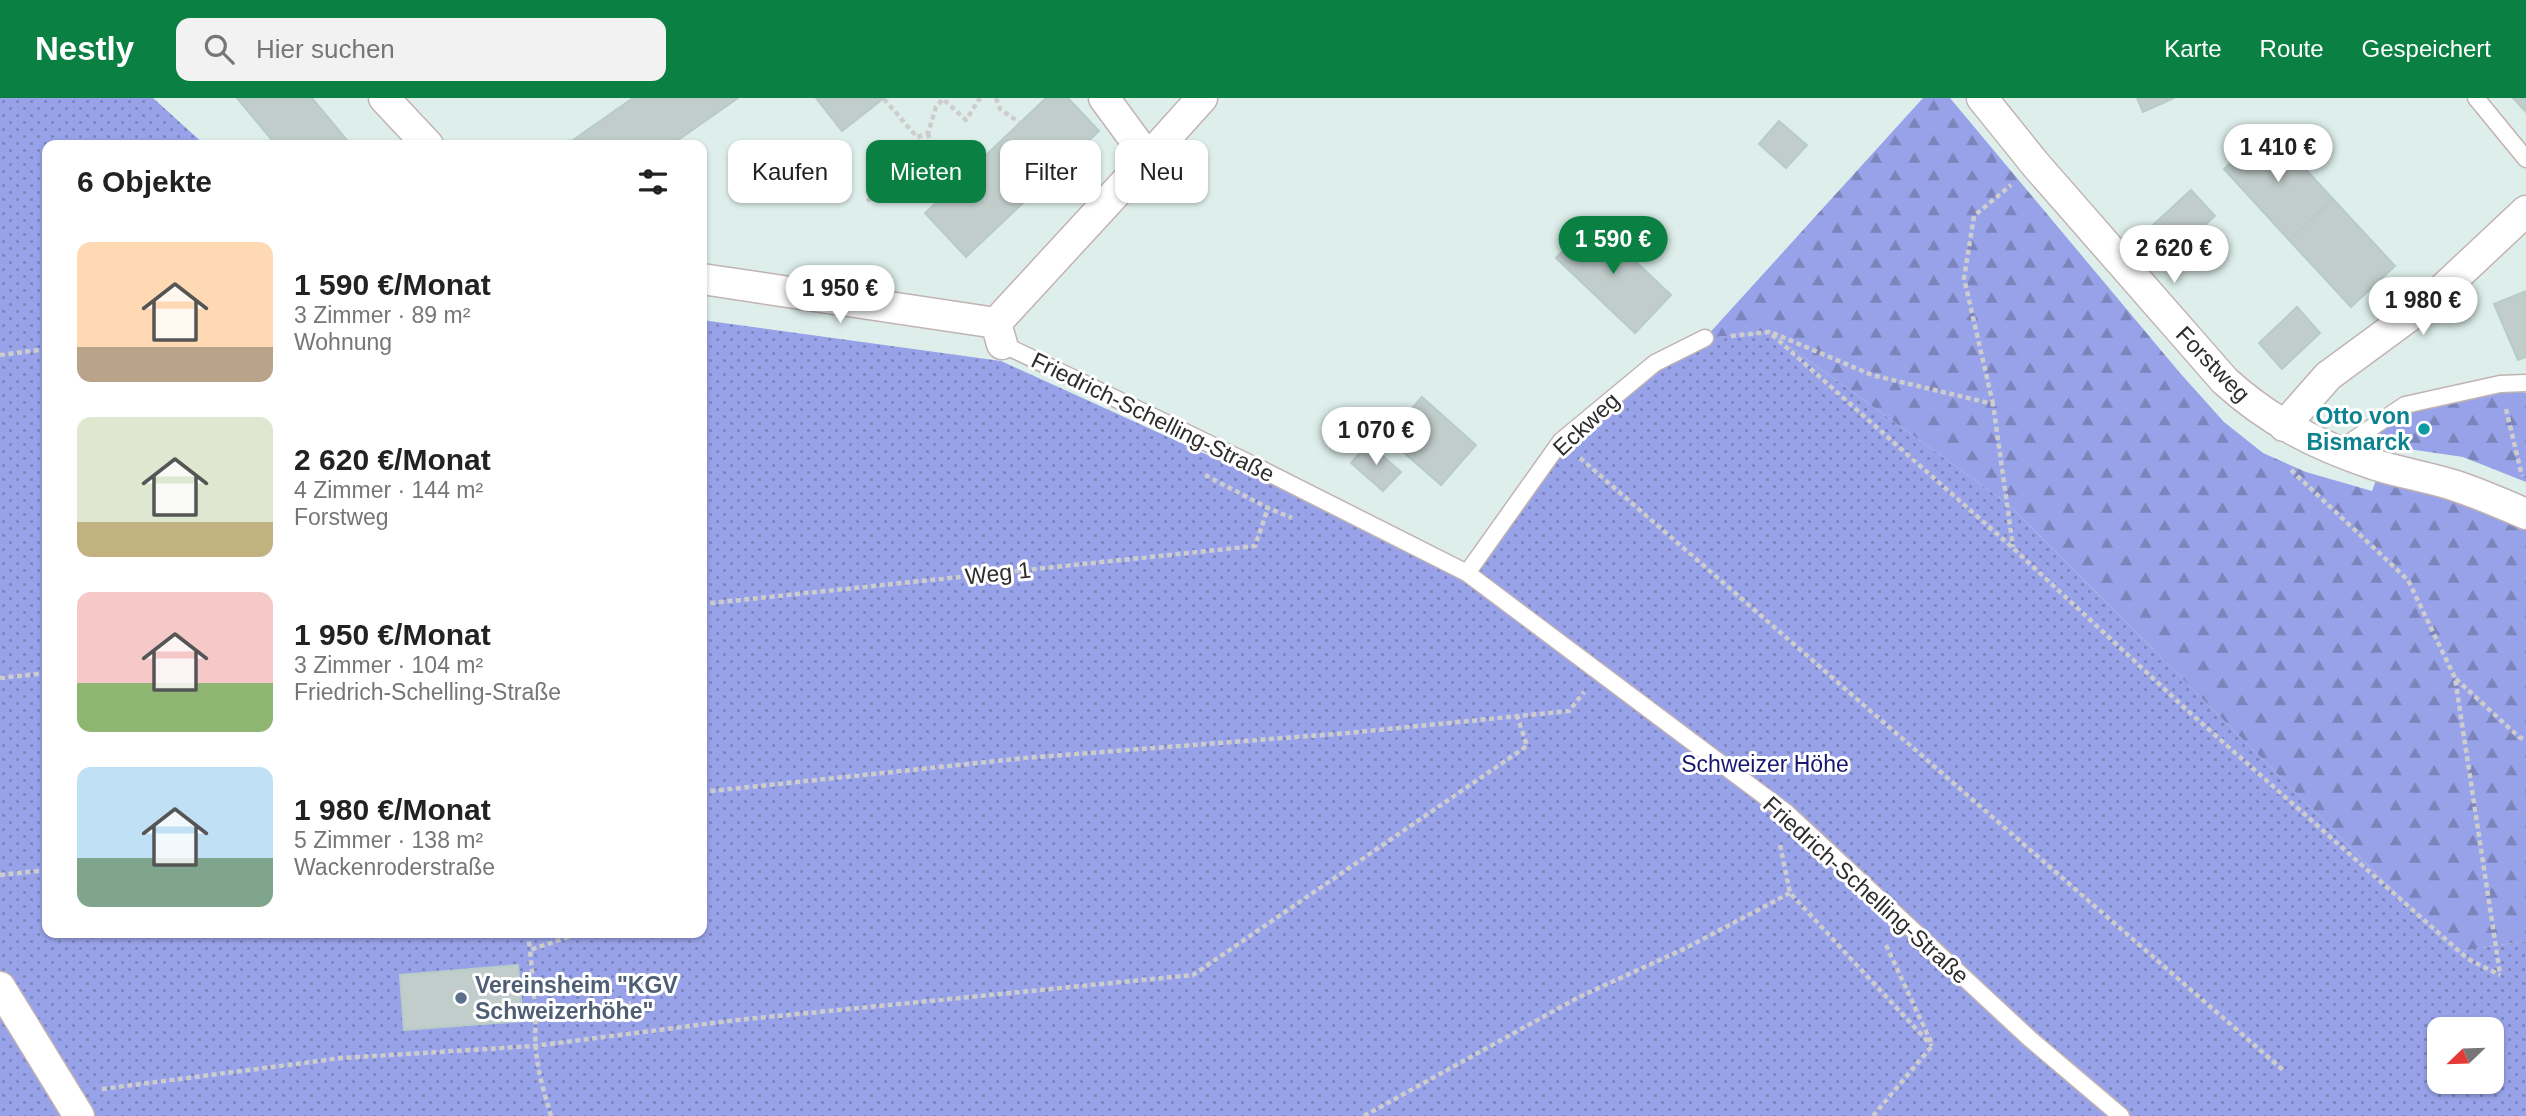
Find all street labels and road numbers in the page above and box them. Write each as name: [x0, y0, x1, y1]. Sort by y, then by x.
street label: Forstweg: [2171, 321, 2255, 407]
street label: Friedrich-Schelling-Straße: [1027, 347, 1279, 487]
street label: Eckweg: [1548, 387, 1624, 461]
street label: Weg 1: [964, 557, 1032, 589]
street label: Friedrich-Schelling-Straße: [1758, 791, 1974, 989]

